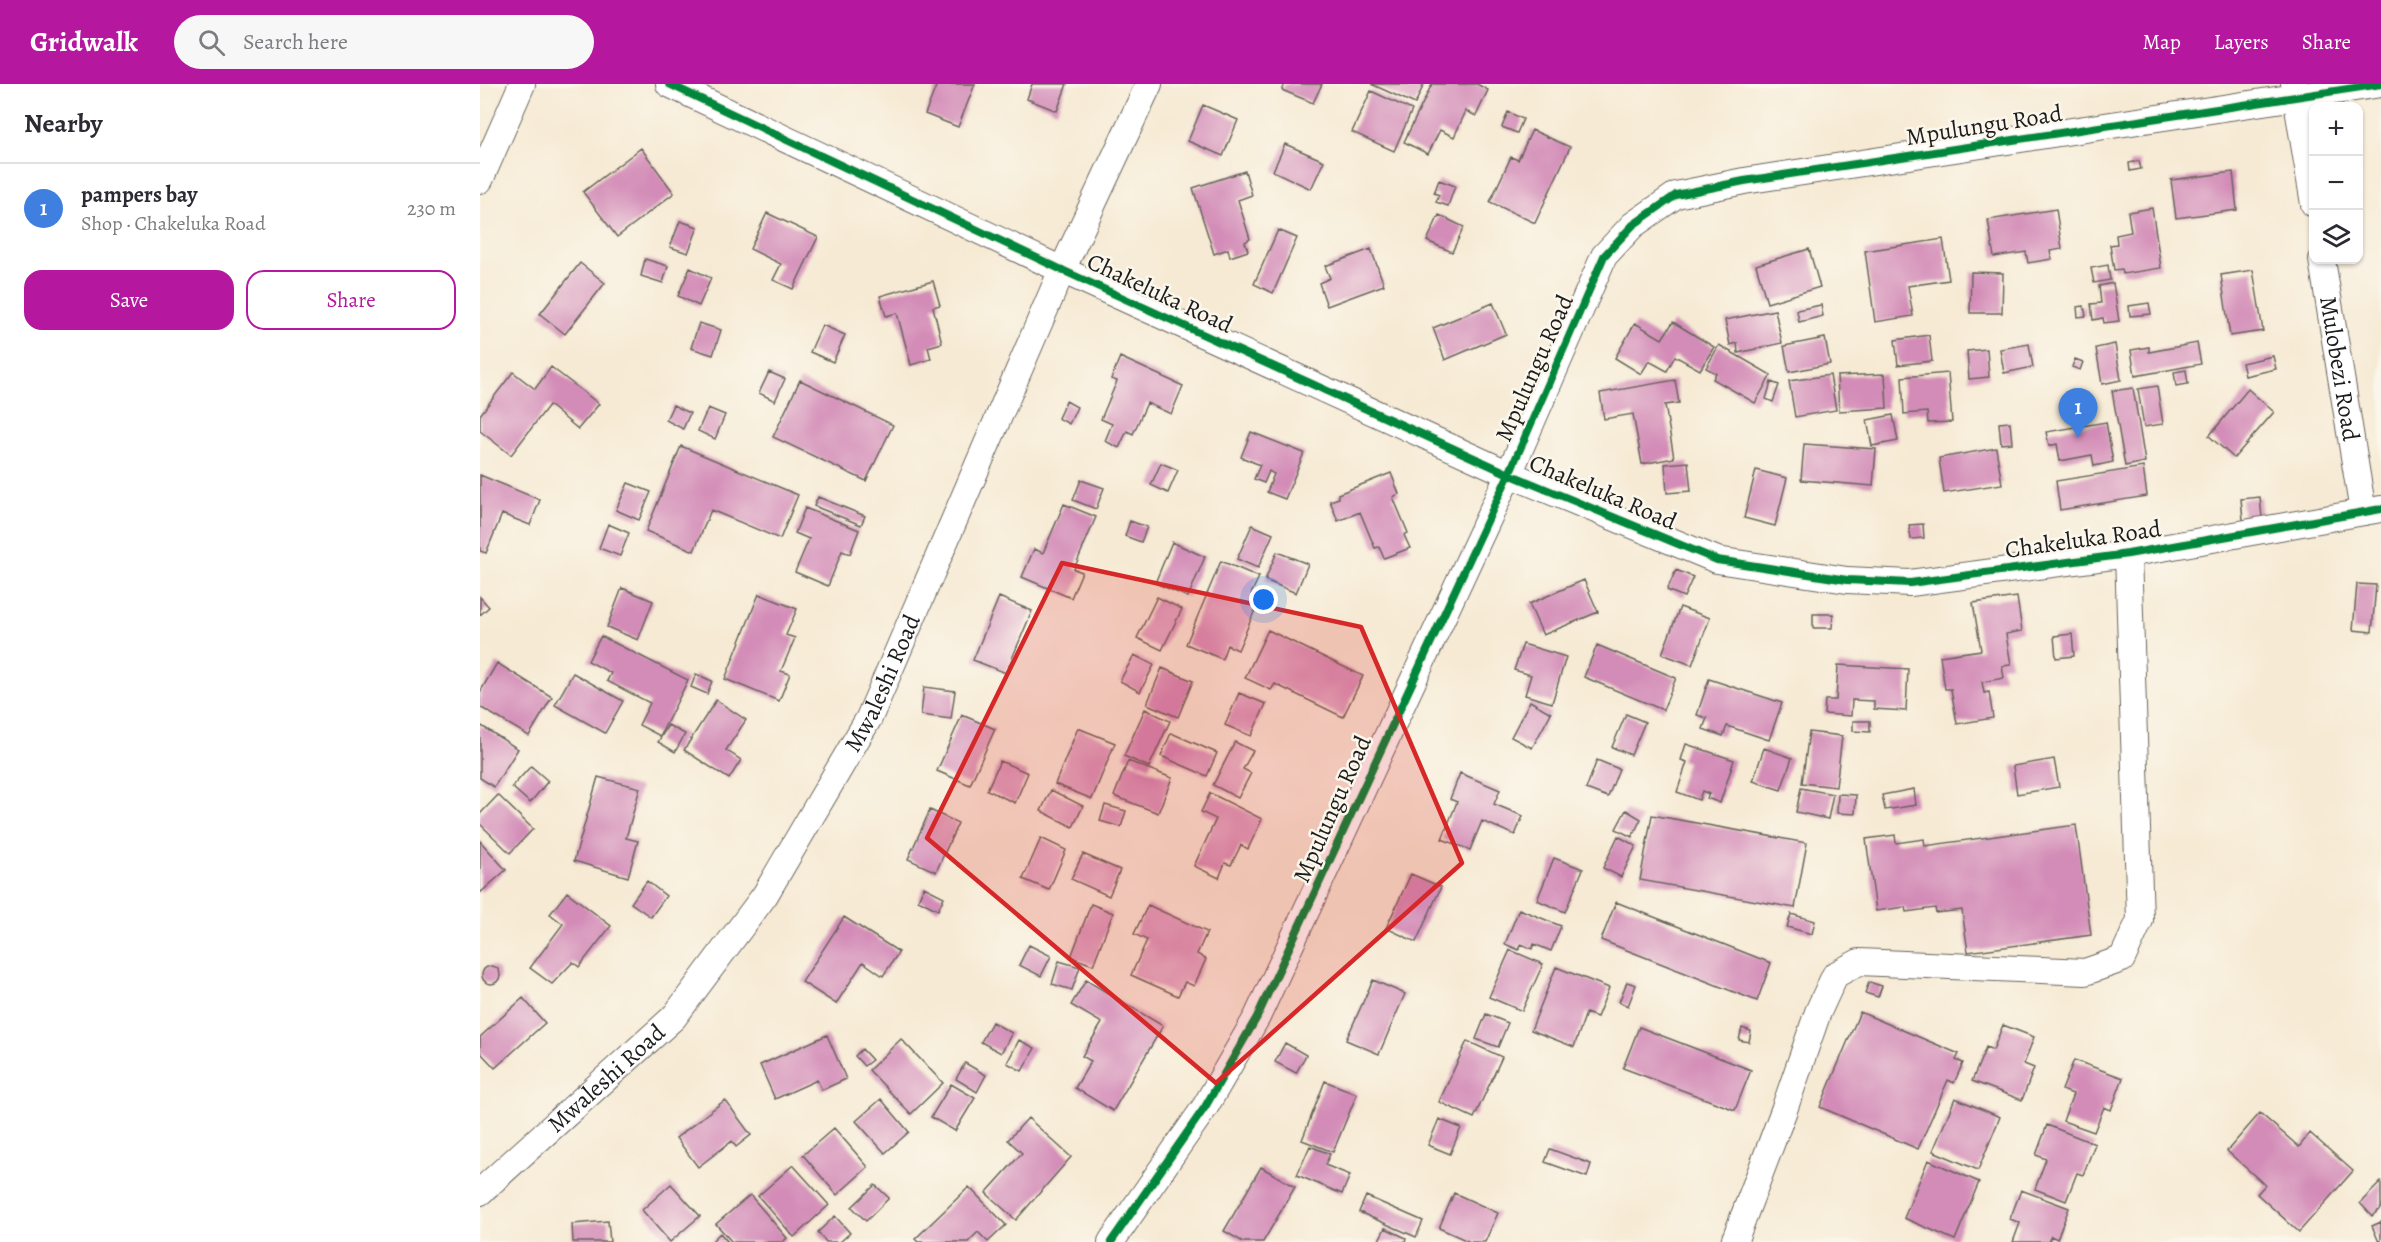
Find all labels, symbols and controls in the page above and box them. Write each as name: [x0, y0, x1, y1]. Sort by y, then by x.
search box: [174, 15, 594, 69]
text: Gridwalk: [30, 23, 138, 61]
icon: search: [195, 26, 228, 59]
text: Search here: [243, 27, 348, 57]
text: Map: [2142, 28, 2181, 56]
text: Layers: [2214, 28, 2269, 56]
text: Share: [2302, 28, 2351, 56]
street label: Mpulungu Road: [1904, 97, 2064, 153]
map controls: [2309, 102, 2363, 264]
button: +: [2309, 102, 2363, 156]
text: Nearby: [24, 106, 103, 141]
button: −: [2309, 156, 2363, 210]
text: pampers bay: [81, 180, 198, 210]
text: 1: [40, 195, 47, 222]
text: 230 m: [407, 195, 456, 222]
text: Shop · Chakeluka Road: [81, 210, 266, 237]
button: layers: [2309, 210, 2363, 264]
street label: Chakeluka Road: [1082, 245, 1238, 341]
button: Save: [24, 270, 234, 330]
button: Share: [246, 270, 456, 330]
street label: Mpulungu Road: [1487, 289, 1581, 447]
street label: Mulobezi Road: [2312, 294, 2367, 443]
pin: 1: [2058, 388, 2098, 438]
street label: Chakeluka Road: [1524, 447, 1682, 538]
street label: Chakeluka Road: [2003, 512, 2163, 566]
your location: [1249, 585, 1278, 614]
street label: Mwaleshi Road: [837, 609, 928, 758]
street label: Mpulungu Road: [1285, 730, 1379, 888]
street label: Mwaleshi Road: [540, 1017, 672, 1140]

